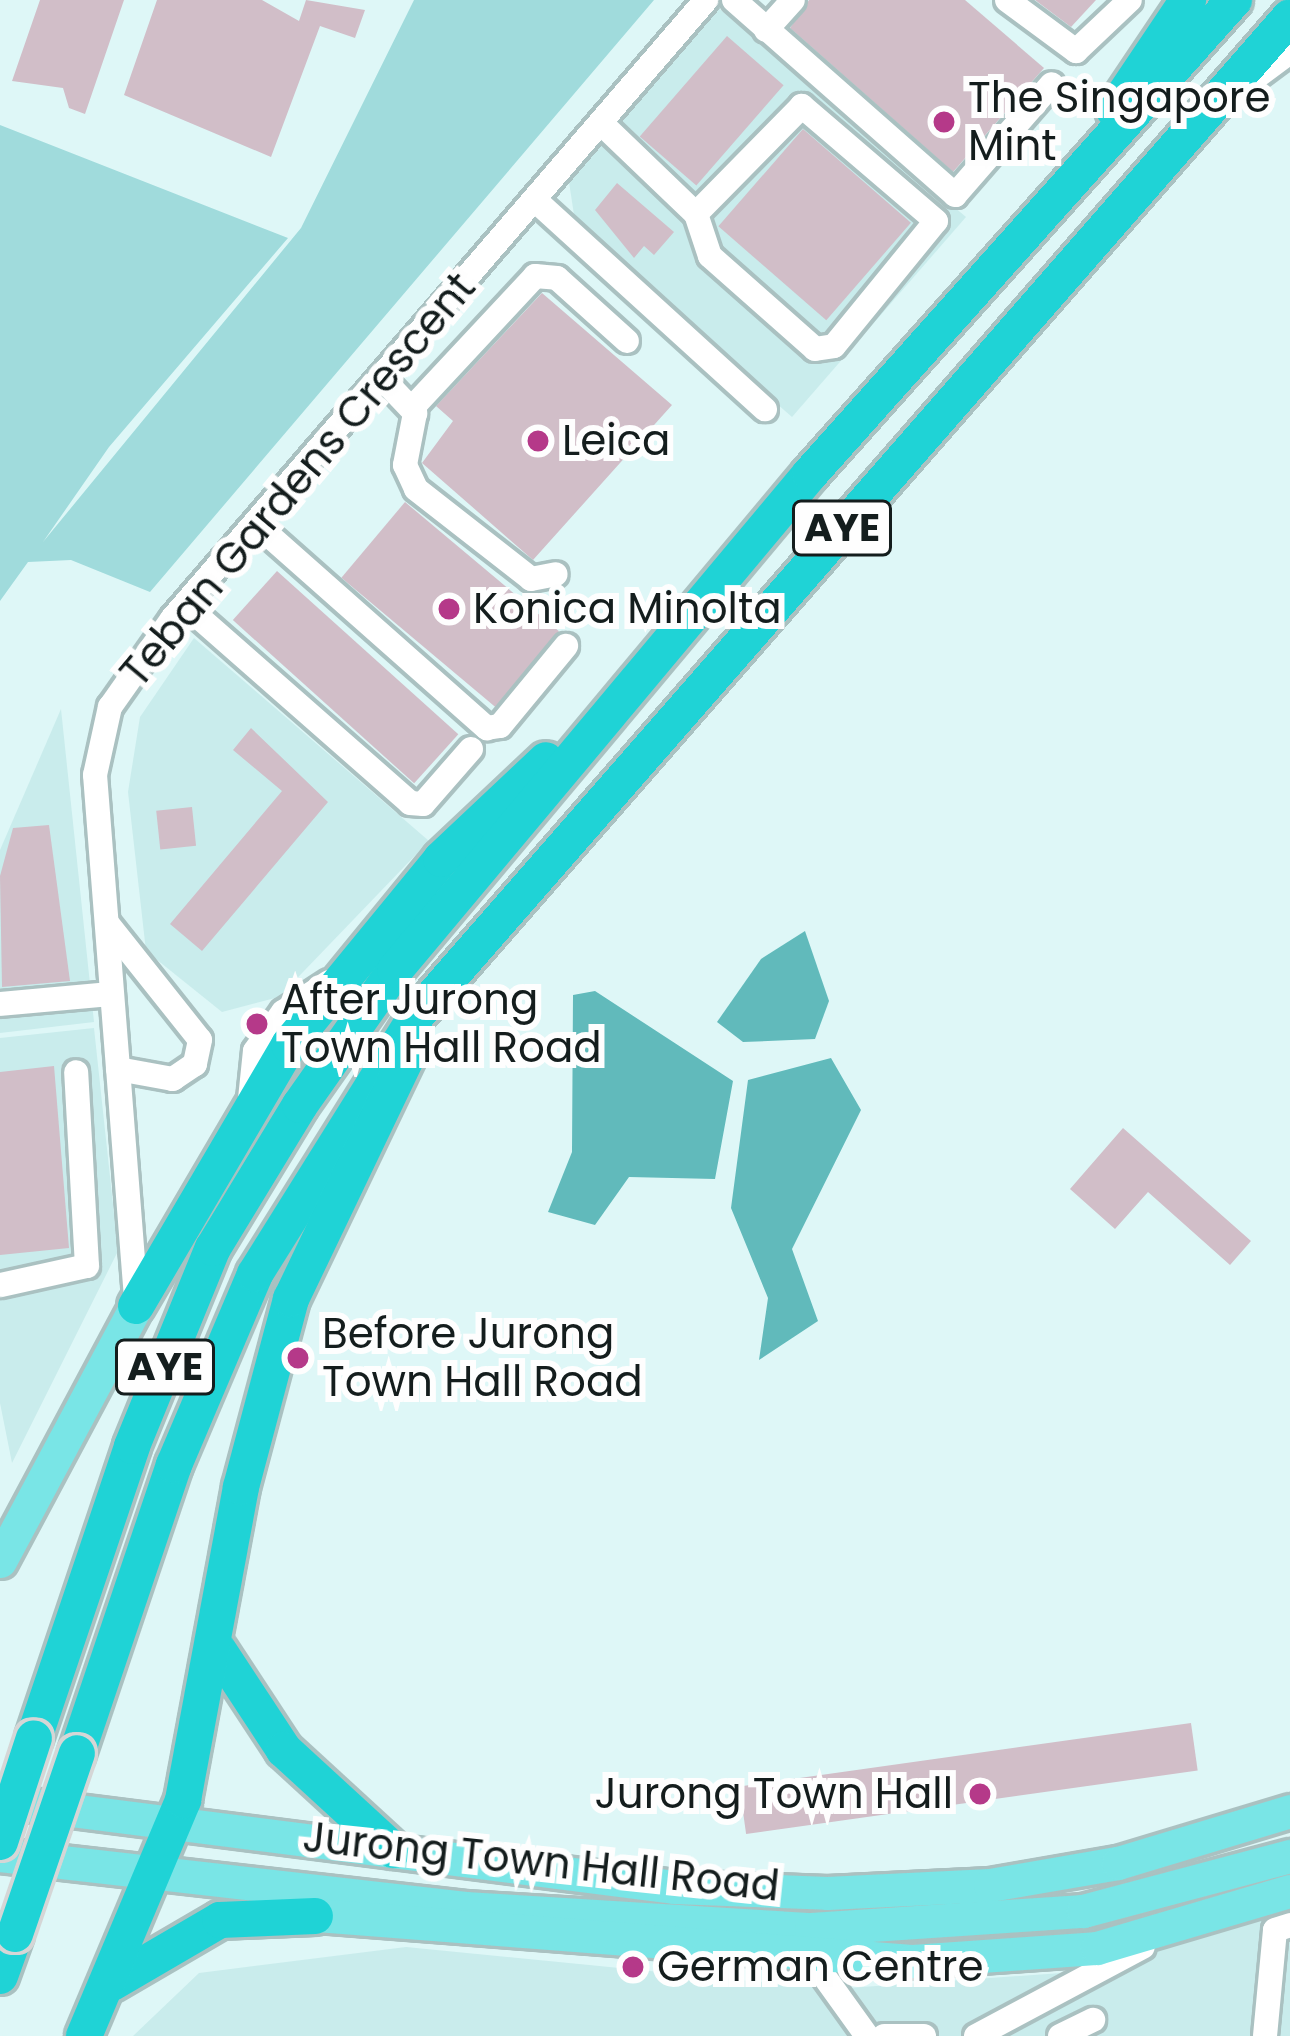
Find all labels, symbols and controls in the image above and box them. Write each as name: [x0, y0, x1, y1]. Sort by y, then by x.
place label: The Singapore Mint: [968, 73, 1270, 172]
marker: The Singapore Mint: [931, 109, 957, 135]
street label: Teban Gardens Crescent: [110, 263, 486, 697]
place label: Leica: [562, 416, 670, 466]
marker: Leica: [525, 428, 551, 454]
road number: AYE: [791, 495, 893, 561]
place label: Konica Minolta: [473, 584, 782, 634]
marker: Konica Minolta: [436, 596, 462, 622]
place label: After Jurong Town Hall Road: [281, 975, 602, 1074]
marker: After Jurong Town Hall Road: [244, 1011, 270, 1037]
place label: Before Jurong Town Hall Road: [322, 1309, 643, 1408]
road number: AYE: [114, 1334, 216, 1400]
marker: Before Jurong Town Hall Road: [285, 1345, 311, 1371]
place label: Jurong Town Hall: [595, 1769, 953, 1819]
marker: Jurong Town Hall: [964, 1778, 996, 1810]
street label: Jurong Town Hall Road: [300, 1812, 782, 1912]
place label: German Centre: [657, 1942, 983, 1992]
marker: German Centre: [620, 1954, 646, 1980]

